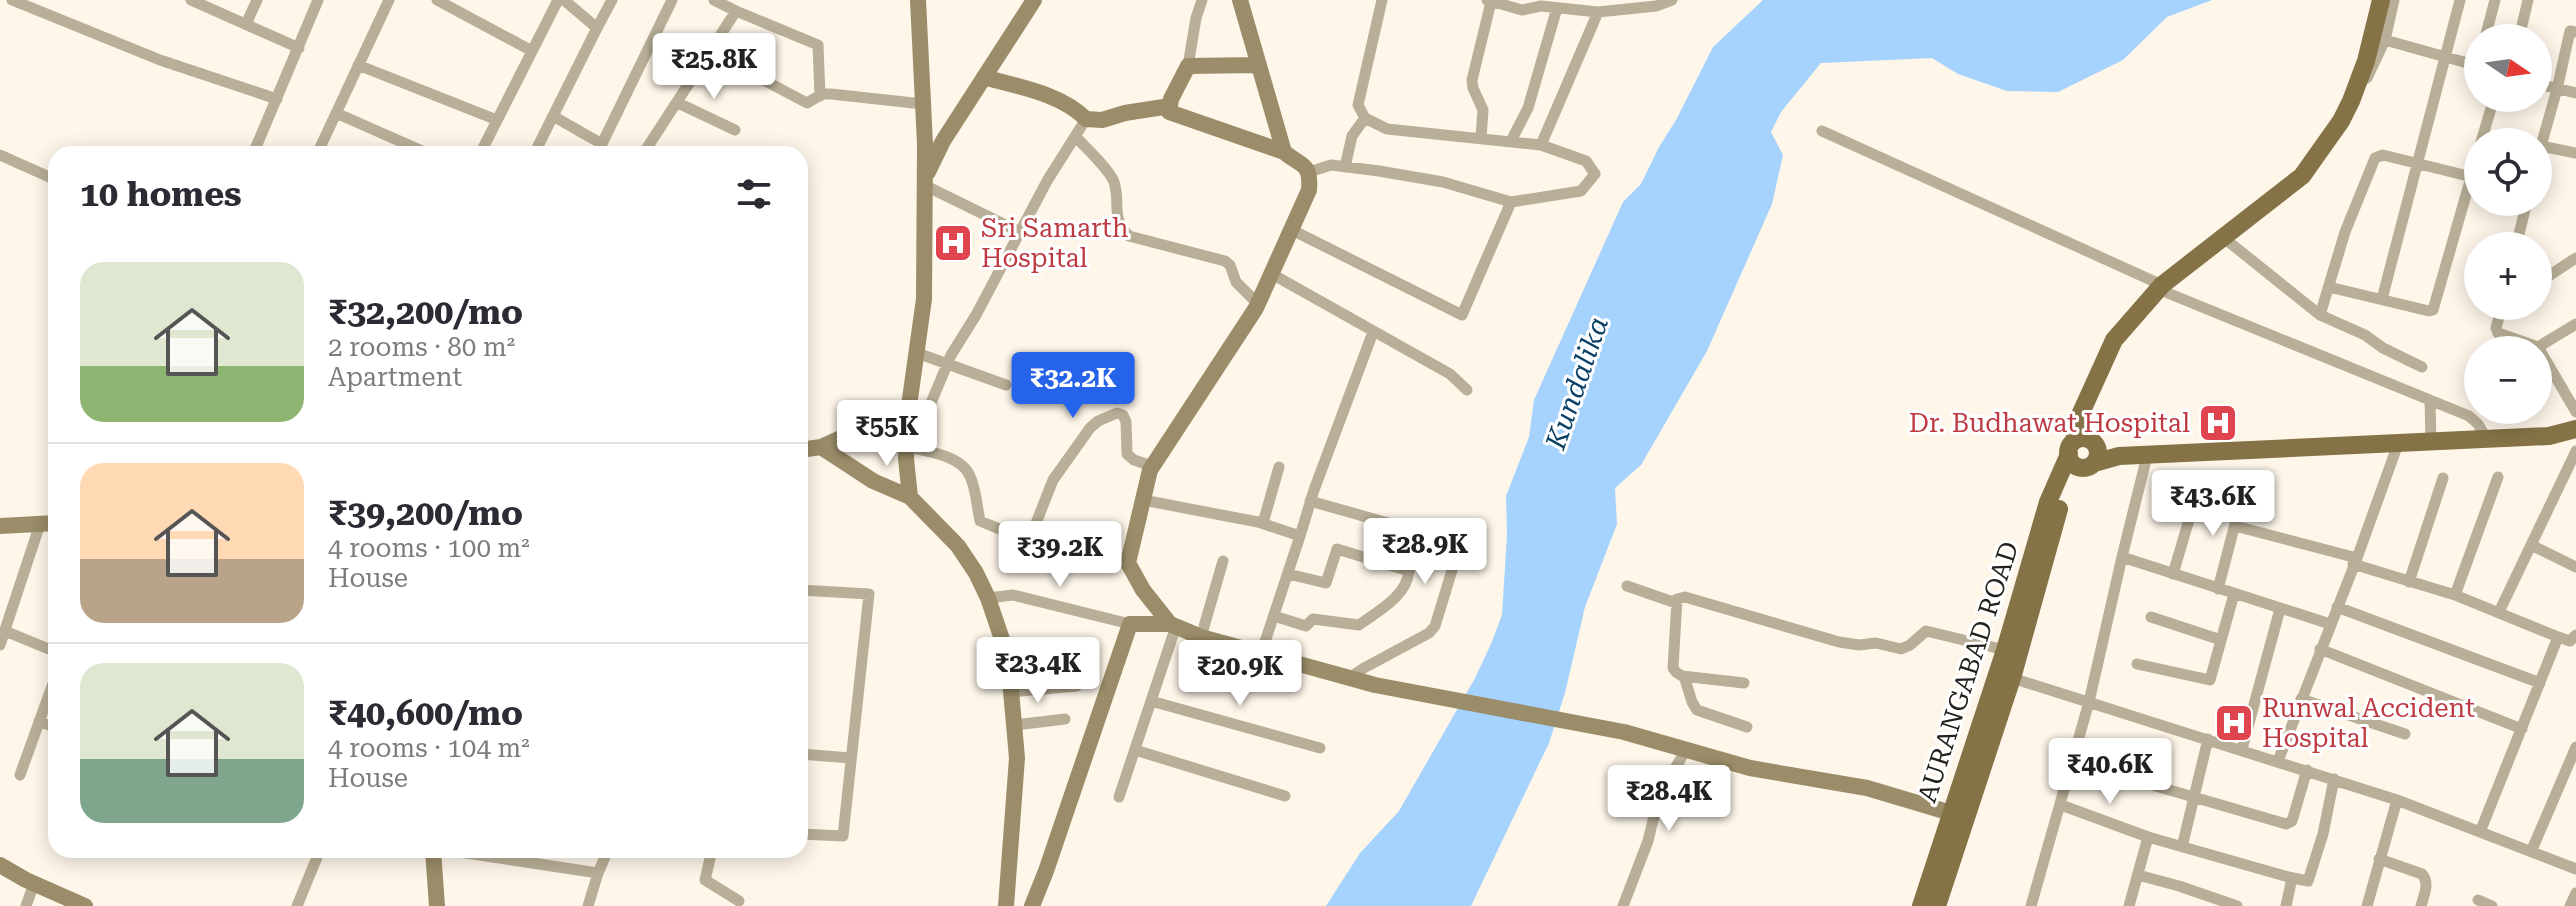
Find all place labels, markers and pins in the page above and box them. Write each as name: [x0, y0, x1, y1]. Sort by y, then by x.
pin: ₹25.8K: [649, 33, 779, 101]
place label: Sri Samarth Hospital: [981, 213, 1129, 273]
hospital icon: Sri Samarth Hospital: [932, 222, 974, 264]
pin: ₹32.2K: [1008, 352, 1138, 420]
pin: ₹55K: [840, 400, 934, 468]
hospital icon: Dr. Budhawat Hospital: [2197, 402, 2239, 444]
place label: Dr. Budhawat Hospital: [1909, 408, 2190, 438]
pin: ₹43.6K: [2148, 470, 2278, 538]
pin: ₹28.9K: [1360, 518, 1490, 586]
pin: ₹39.2K: [995, 521, 1125, 589]
pin: ₹23.4K: [973, 637, 1103, 705]
pin: ₹20.9K: [1175, 640, 1305, 708]
place label: Runwal Accident Hospital: [2262, 693, 2475, 753]
hospital icon: Runwal Accident Hospital: [2213, 702, 2255, 744]
pin: ₹40.6K: [2045, 738, 2175, 806]
pin: ₹28.4K: [1604, 765, 1734, 833]

